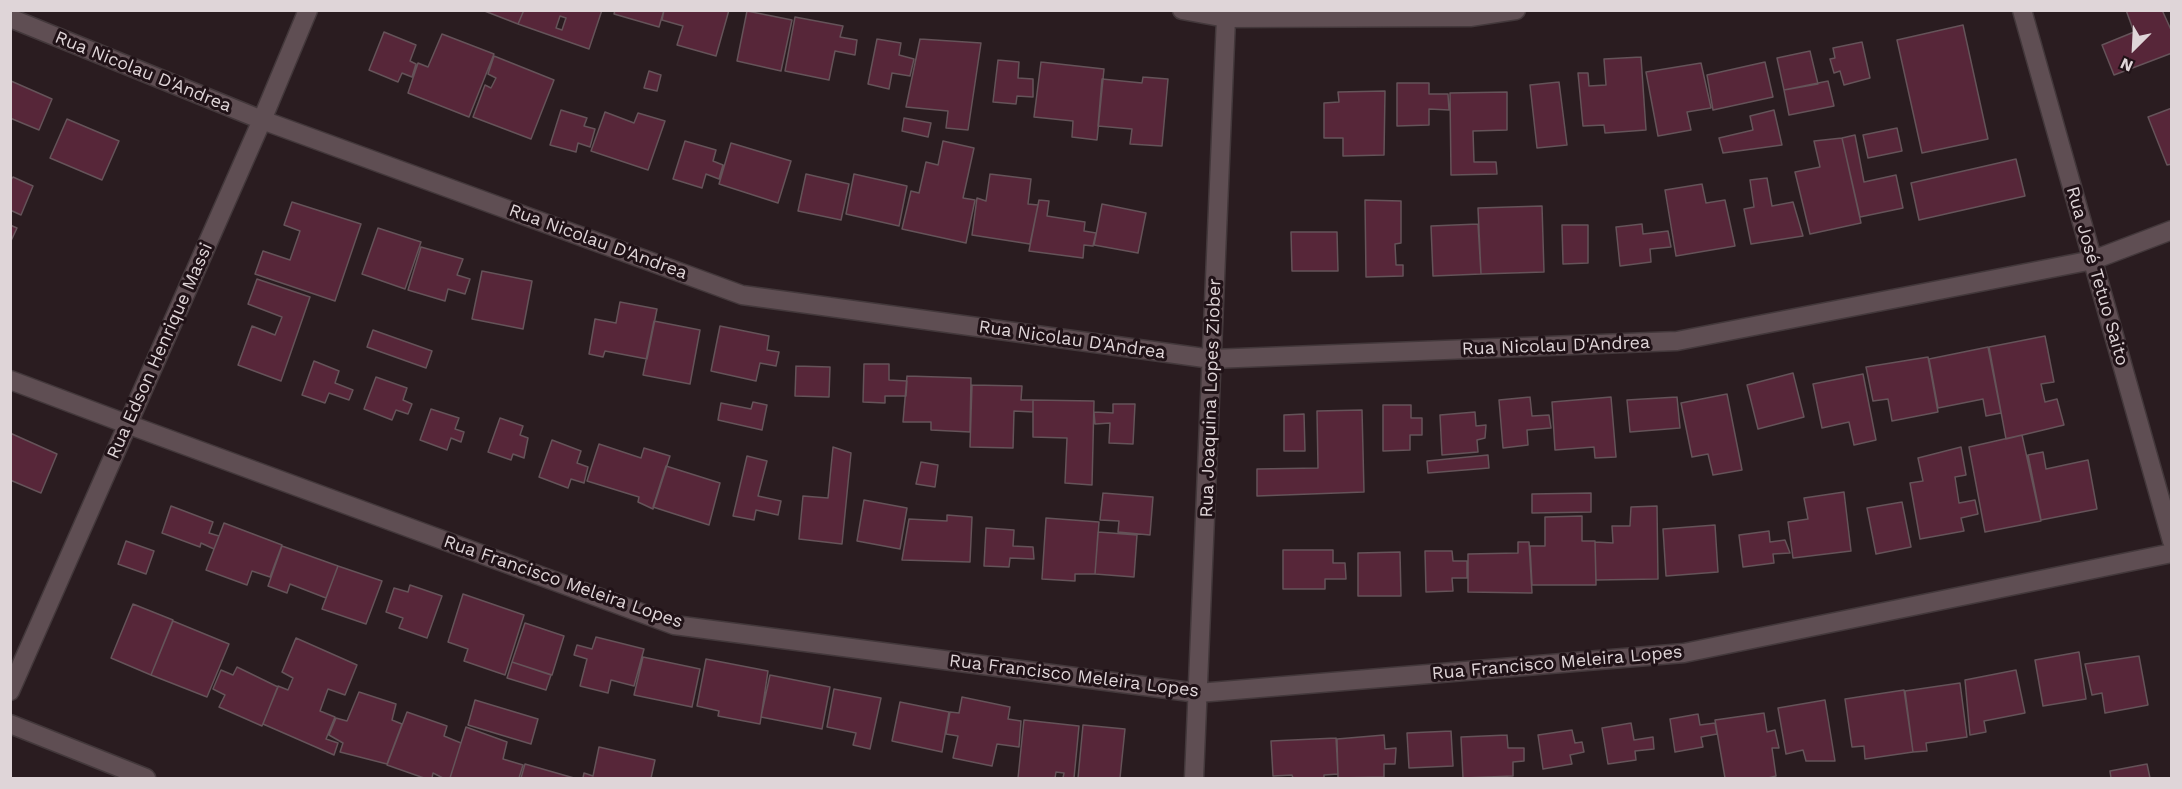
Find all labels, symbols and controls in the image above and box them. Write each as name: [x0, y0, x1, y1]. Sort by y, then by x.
north arrow: [2104, 18, 2164, 78]
street label: Rua Nicolau D'Andrea: [52, 27, 234, 117]
text: N: [2117, 54, 2136, 76]
street label: Rua José Tetuo Saito: [2061, 184, 2133, 368]
street label: Rua Nicolau D'Andrea: [506, 200, 690, 284]
street label: Rua Edson Henrique Massi: [103, 240, 217, 462]
street label: Rua Joaquina Lopes Ziober: [1196, 278, 1226, 518]
street label: Rua Nicolau D'Andrea: [977, 316, 1167, 364]
street label: Rua Nicolau D'Andrea: [1462, 332, 1650, 360]
street label: Rua Francisco Meleira Lopes: [441, 531, 685, 633]
street label: Rua Francisco Meleira Lopes: [1431, 641, 1683, 685]
street label: Rua Francisco Meleira Lopes: [948, 650, 1200, 702]

